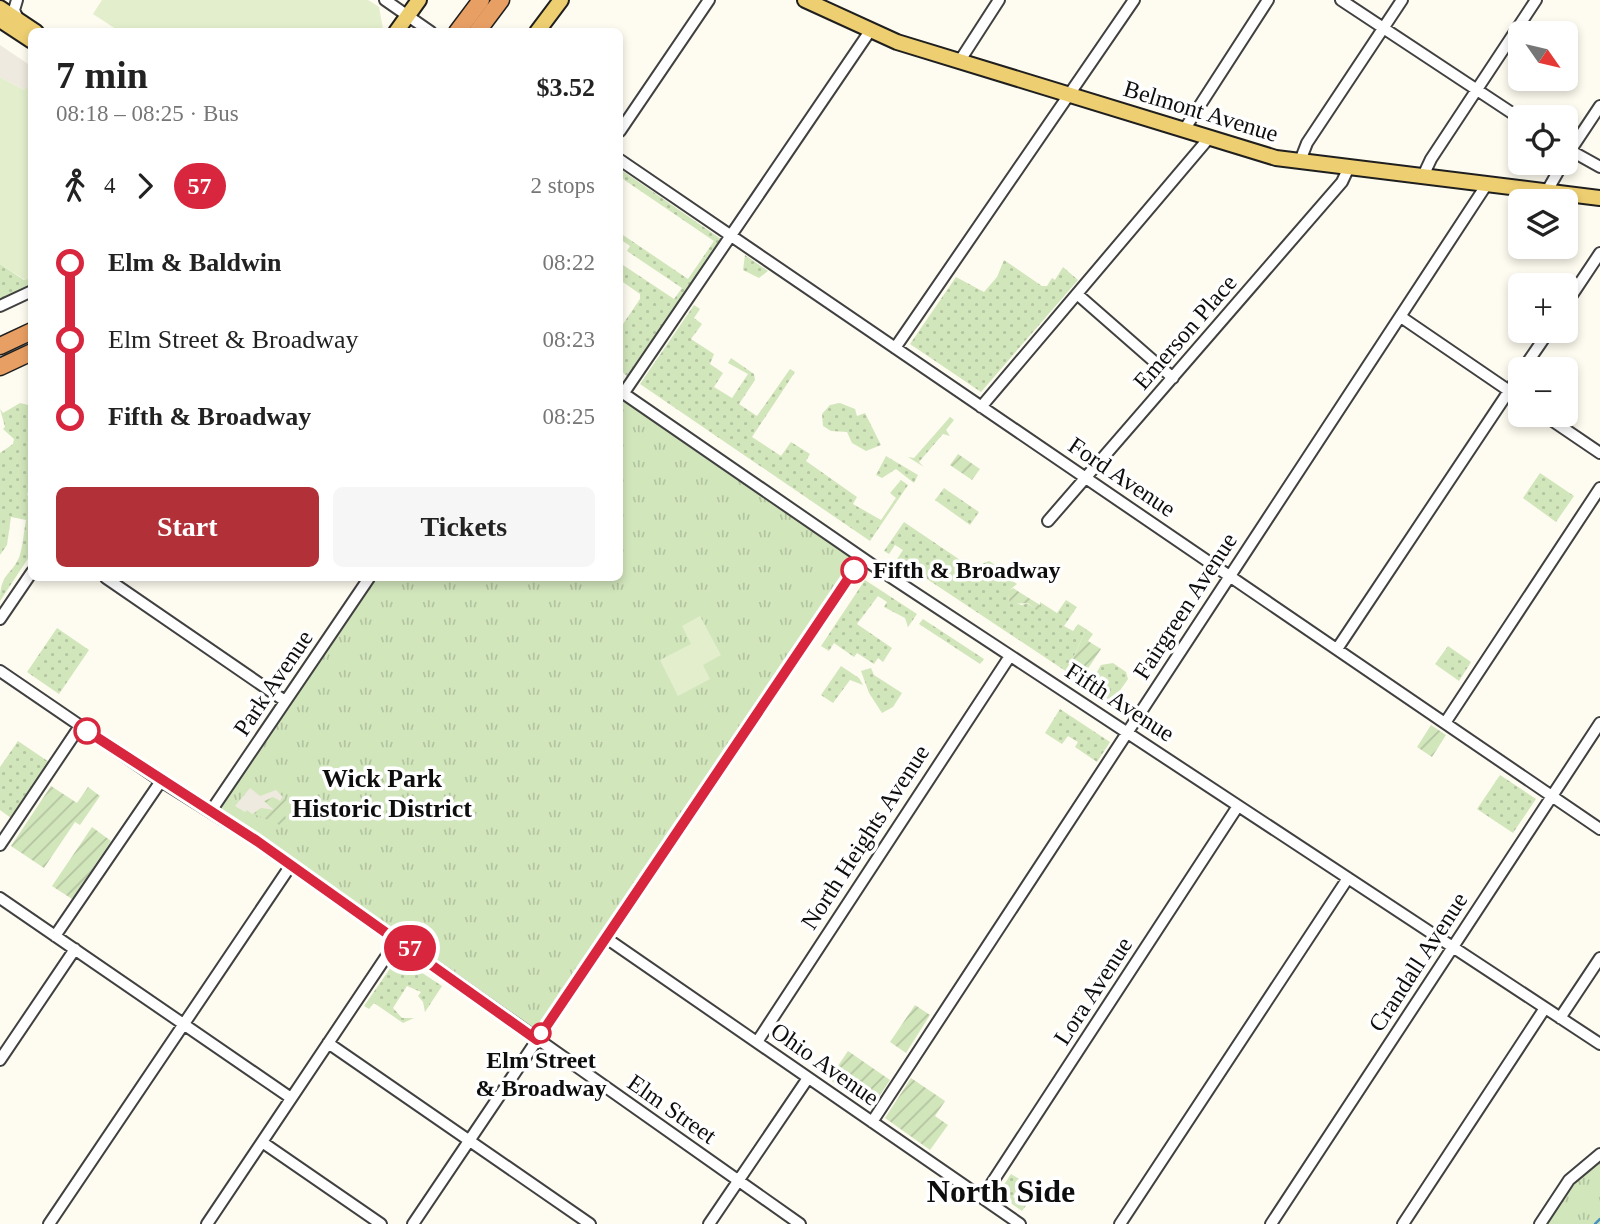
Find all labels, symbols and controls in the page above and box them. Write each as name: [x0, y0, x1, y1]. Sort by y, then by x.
north arrow: [1508, 21, 1578, 91]
map controls: [1508, 21, 1578, 427]
text: 7 min: [56, 54, 148, 96]
text: $3.52: [537, 73, 595, 102]
street label: Belmont Avenue: [1121, 75, 1281, 147]
text: 08:18 – 08:25 · Bus: [56, 101, 239, 126]
button: locate: [1508, 105, 1578, 175]
icon: walk: [56, 167, 94, 205]
icon: forward: [126, 167, 164, 205]
text: 4: [104, 173, 116, 198]
text: 57: [188, 173, 212, 199]
text: 2 stops: [530, 173, 595, 198]
button: layers: [1508, 189, 1578, 259]
text: Elm & Baldwin: [108, 248, 281, 277]
text: 08:22: [543, 250, 595, 275]
street label: Emerson Place: [1128, 269, 1242, 395]
button: +: [1508, 273, 1578, 343]
text: Elm Street & Broadway: [108, 325, 359, 354]
text: 08:23: [543, 327, 595, 352]
button: −: [1508, 357, 1578, 427]
text: Fifth & Broadway: [108, 402, 311, 431]
text: 08:25: [543, 404, 595, 429]
street label: Ford Avenue: [1064, 432, 1180, 522]
button: Start: [56, 487, 319, 567]
button: Tickets: [333, 487, 595, 567]
street label: Fairgreen Avenue: [1128, 528, 1242, 684]
marker: Fifth & Broadway: [841, 557, 867, 583]
place label: Fifth & Broadway: [873, 557, 1061, 583]
street label: Park Avenue: [228, 625, 318, 741]
street label: Fifth Avenue: [1061, 657, 1179, 747]
unlabelled marker: [74, 718, 100, 744]
street label: North Heights Avenue: [796, 740, 934, 934]
district label: Wick Park Historic District: [292, 764, 472, 823]
street label: Crandall Avenue: [1363, 888, 1473, 1036]
line badge: 57: [378, 925, 442, 971]
street label: Lora Avenue: [1049, 932, 1137, 1050]
text: 57: [398, 935, 422, 961]
street label: Ohio Avenue: [766, 1017, 884, 1111]
marker: Elm Street & Broadway: [531, 1023, 551, 1043]
place label: Elm Street & Broadway: [476, 1047, 606, 1101]
street label: Elm Street: [623, 1069, 721, 1149]
district label: North Side: [927, 1173, 1075, 1209]

